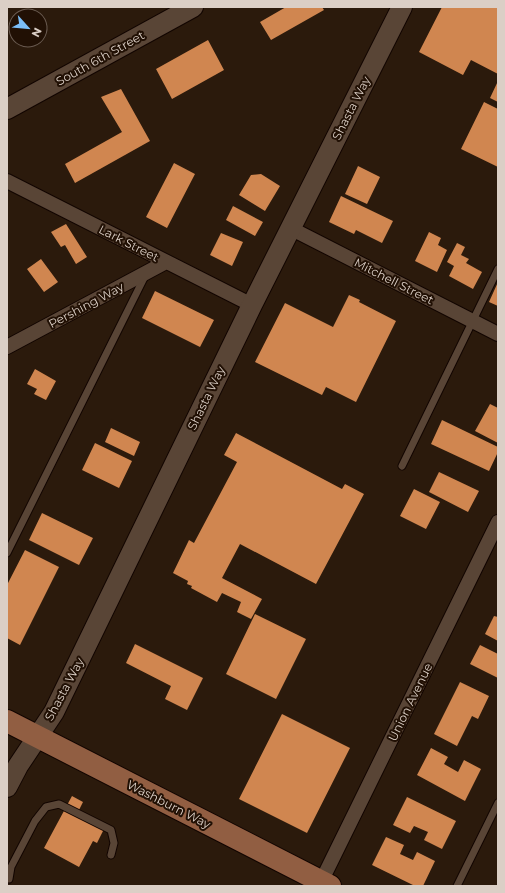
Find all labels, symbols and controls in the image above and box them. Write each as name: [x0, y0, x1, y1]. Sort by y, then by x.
north arrow: [8, 8, 48, 48]
text: N: [29, 25, 45, 40]
street label: South 6th Street: [53, 27, 147, 89]
street label: Shasta Way: [329, 73, 374, 142]
street label: Lark Street: [96, 221, 162, 265]
street label: Mitchell Street: [352, 255, 436, 308]
street label: Pershing Way: [46, 279, 127, 331]
street label: Shasta Way: [184, 363, 228, 432]
street label: Shasta Way: [41, 654, 87, 723]
street label: Union Avenue: [385, 661, 435, 743]
street label: Washburn Way: [125, 776, 214, 832]

